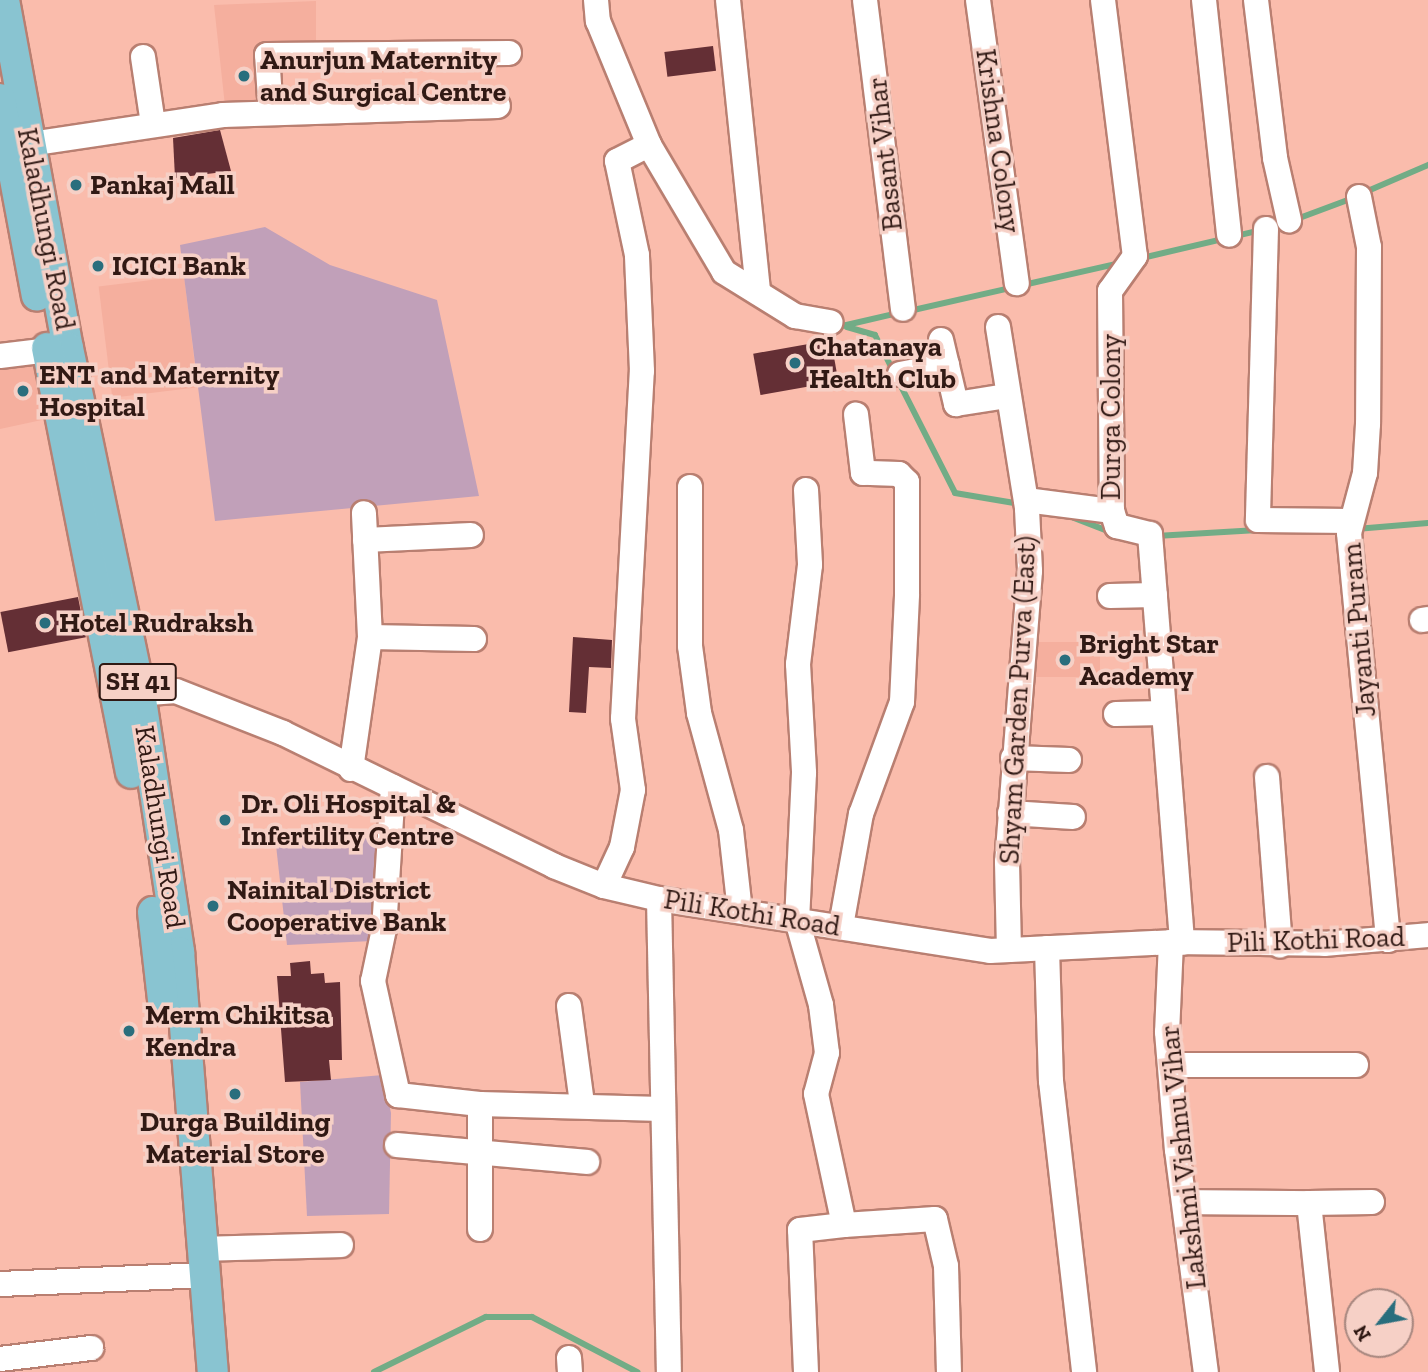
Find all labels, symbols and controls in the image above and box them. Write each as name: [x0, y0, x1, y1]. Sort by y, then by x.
place label: Anurjun Maternity and Surgical Centre: [260, 43, 506, 109]
street label: Krishna Colony: [968, 47, 1028, 235]
marker: Anurjun Maternity and Surgical Centre: [234, 66, 254, 86]
street label: Basant Vihar: [860, 75, 910, 233]
street label: Kaladhungi Road: [10, 125, 82, 333]
place label: Pankaj Mall: [90, 168, 235, 202]
marker: Pankaj Mall: [68, 177, 84, 193]
place label: ICICI Bank: [112, 249, 246, 283]
marker: ICICI Bank: [90, 258, 106, 274]
place label: Chatanaya Health Club: [809, 330, 956, 396]
street label: Durga Colony: [1094, 334, 1128, 500]
marker: Chatanaya Health Club: [787, 355, 803, 371]
place label: ENT and Maternity Hospital: [39, 358, 279, 424]
marker: ENT and Maternity Hospital: [13, 381, 33, 401]
street label: Shyam Garden Purva (East): [993, 535, 1043, 865]
street label: Jayanti Puram: [1335, 542, 1383, 718]
place label: Hotel Rudraksh: [59, 606, 253, 640]
marker: Hotel Rudraksh: [37, 615, 53, 631]
place label: Bright Star Academy: [1079, 627, 1219, 693]
marker: Bright Star Academy: [1057, 652, 1073, 668]
road number: SH 41: [98, 660, 178, 704]
street label: Kaladhungi Road: [127, 723, 193, 931]
place label: Dr. Oli Hospital & Infertility Centre: [241, 787, 456, 853]
marker: Dr. Oli Hospital & Infertility Centre: [215, 810, 235, 830]
place label: Nainital District Cooperative Bank: [227, 873, 446, 939]
street label: Pili Kothi Road: [662, 882, 842, 944]
marker: Nainital District Cooperative Bank: [205, 898, 221, 914]
street label: Pili Kothi Road: [1227, 920, 1405, 960]
place label: Merm Chikitsa Kendra: [145, 998, 330, 1064]
marker: Merm Chikitsa Kendra: [119, 1021, 139, 1041]
street label: Lakshmi Vishnu Vihar: [1152, 1022, 1214, 1292]
marker: Durga Building Material Store: [227, 1086, 243, 1102]
place label: Durga Building Material Store: [140, 1105, 330, 1171]
north arrow: [1344, 1288, 1414, 1358]
text: N: [1349, 1321, 1376, 1345]

